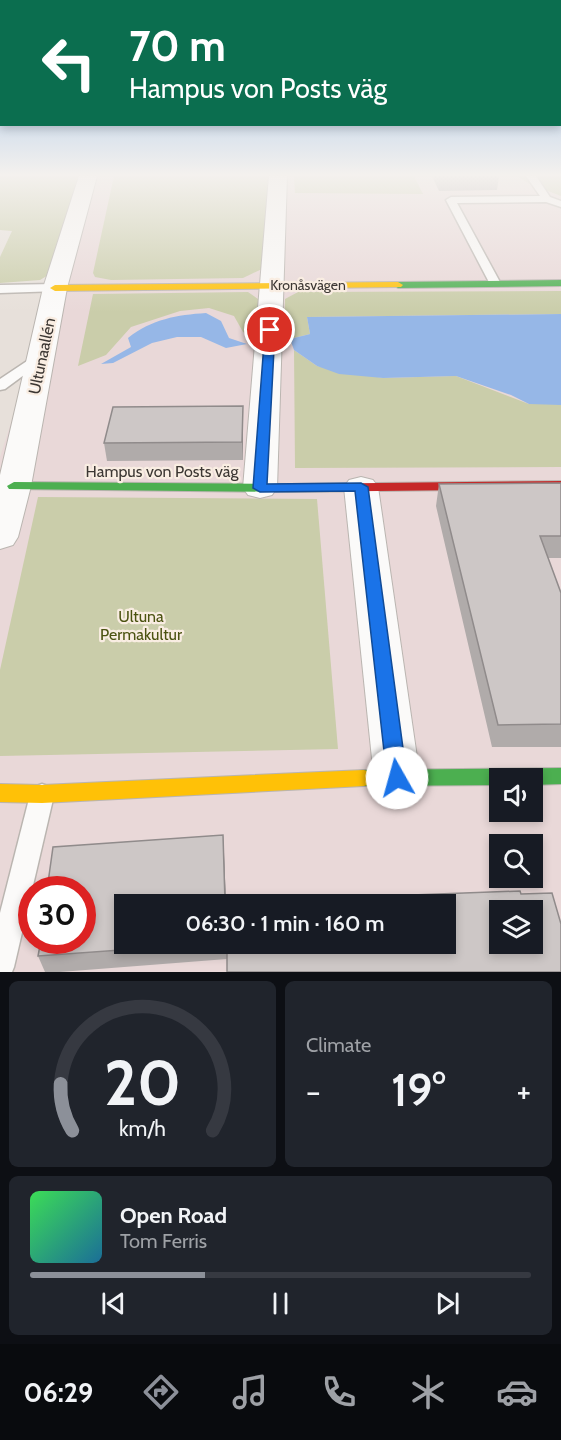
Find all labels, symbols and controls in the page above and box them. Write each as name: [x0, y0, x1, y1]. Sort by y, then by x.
text: 70 m: [129, 20, 226, 72]
icon: left: [30, 24, 108, 102]
text: Hampus von Posts väg: [129, 72, 387, 105]
street label: Kronåsvägen: [270, 276, 346, 294]
pin: [244, 304, 295, 355]
icon: arrive: [253, 313, 286, 346]
street label: Ultunaallén: [25, 316, 59, 396]
street label: Hampus von Posts väg: [86, 462, 239, 481]
park label: Ultuna Permakultur: [100, 607, 183, 644]
position arrow: [365, 746, 429, 810]
map controls: [489, 768, 543, 954]
button: sound: [489, 768, 543, 822]
button: search: [489, 834, 543, 888]
speed limit sign: 30: [18, 876, 96, 954]
button: layers: [489, 900, 543, 954]
text: 06:30 · 1 min · 160 m: [185, 910, 385, 937]
text: Climate: [306, 1033, 371, 1057]
text: 20: [104, 1045, 181, 1121]
text: 19°: [391, 1063, 446, 1117]
text: −: [306, 1071, 321, 1111]
text: +: [516, 1071, 531, 1111]
text: km/h: [119, 1115, 166, 1141]
text: Open Road: [120, 1202, 227, 1229]
text: Tom Ferris: [120, 1229, 207, 1253]
icon: previous: [97, 1287, 130, 1320]
icon: pause: [264, 1287, 297, 1320]
icon: next: [431, 1287, 464, 1320]
icon: directions: [140, 1371, 182, 1413]
icon: music: [229, 1371, 271, 1413]
icon: phone: [318, 1371, 360, 1413]
icon: climate: [407, 1371, 449, 1413]
icon: car: [496, 1371, 538, 1413]
text: 06:29: [23, 1376, 93, 1409]

